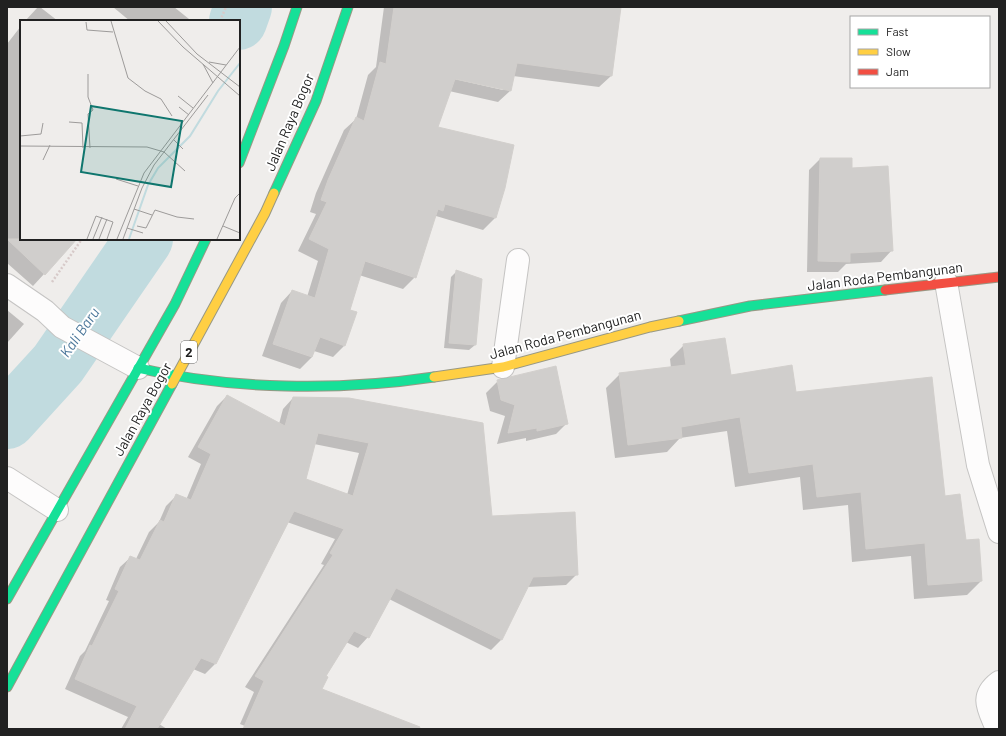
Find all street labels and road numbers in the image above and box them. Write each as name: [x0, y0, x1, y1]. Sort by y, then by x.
street label: Jalan Raya Bogor: [261, 71, 317, 173]
street label: Jalan Roda Pembangunan: [806, 258, 964, 294]
street label: Jalan Roda Pembangunan: [487, 306, 643, 362]
road number: 2: [181, 341, 197, 363]
street label: Jalan Raya Bogor: [109, 359, 175, 459]

